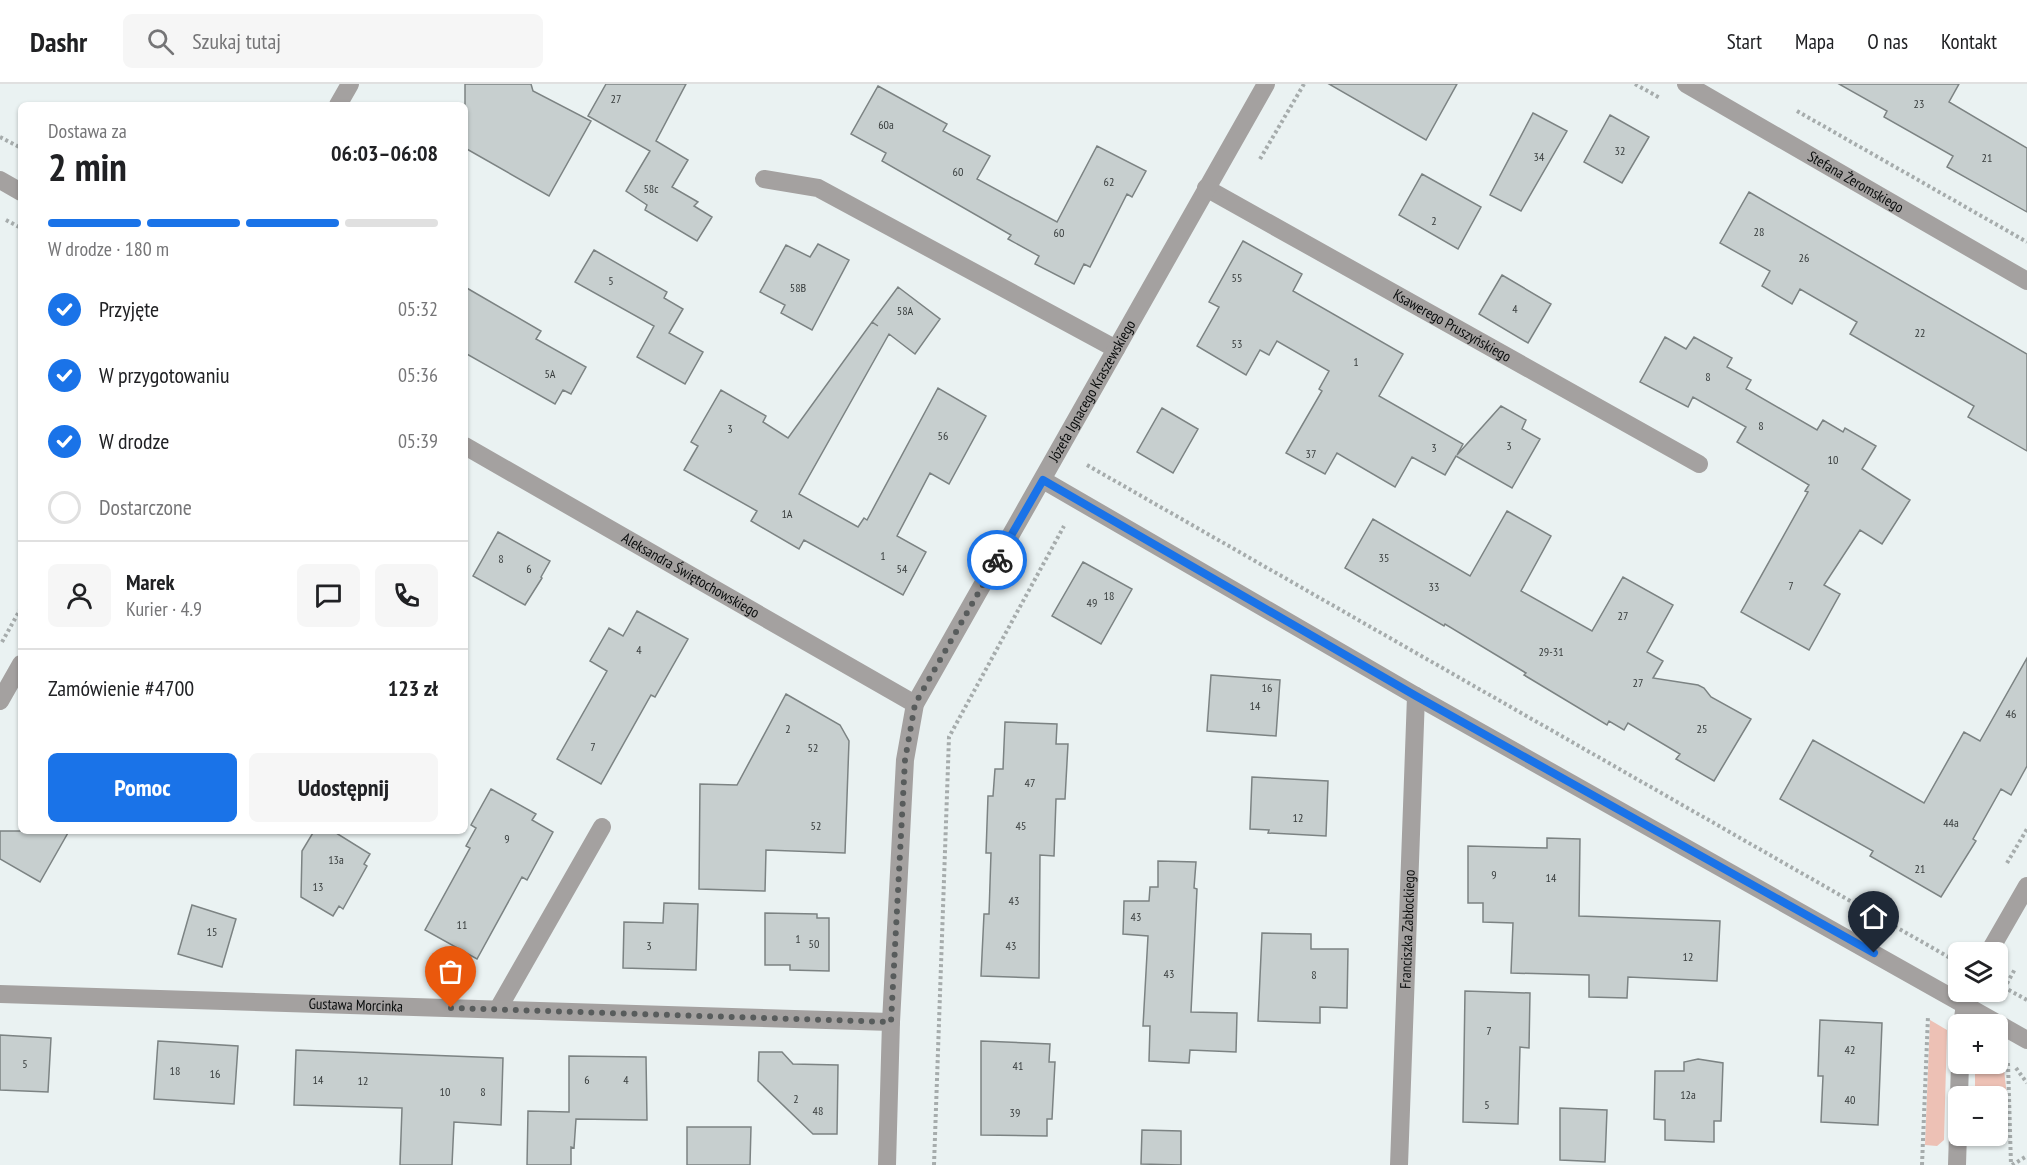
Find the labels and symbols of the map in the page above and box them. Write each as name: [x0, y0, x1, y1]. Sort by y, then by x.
house number: 27: [611, 91, 621, 106]
house number: 23: [1914, 96, 1924, 111]
house number: 60a: [878, 117, 894, 132]
house number: 32: [1615, 143, 1625, 158]
street label: Stefana Żeromskiego: [1805, 146, 1907, 217]
house number: 34: [1534, 149, 1545, 164]
house number: 21: [1982, 150, 1992, 165]
house number: 60: [953, 164, 963, 179]
house number: 62: [1104, 174, 1114, 189]
house number: 58c: [643, 181, 659, 196]
house number: 2: [1431, 213, 1437, 228]
house number: 28: [1754, 224, 1764, 239]
house number: 60: [1054, 225, 1064, 240]
house number: 26: [1799, 250, 1809, 265]
house number: 55: [1232, 270, 1242, 285]
house number: 5: [608, 273, 614, 288]
house number: 58B: [790, 280, 807, 295]
street label: Ksawerego Pruszyńskiego: [1390, 285, 1515, 366]
house number: 4: [1512, 301, 1518, 316]
house number: 58A: [897, 303, 914, 318]
street label: Józefa Ignacego Kraszewskiego: [1044, 316, 1139, 466]
house number: 22: [1915, 325, 1925, 340]
house number: 53: [1232, 336, 1242, 351]
house number: 1: [1353, 354, 1359, 369]
house number: 5A: [544, 366, 556, 381]
house number: 8: [1705, 369, 1711, 384]
house number: 8: [1758, 418, 1764, 433]
house number: 3: [727, 421, 733, 436]
house number: 56: [938, 428, 948, 443]
house number: 3: [1506, 438, 1512, 453]
house number: 3: [1431, 440, 1437, 455]
house number: 37: [1306, 446, 1316, 461]
house number: 10: [1828, 452, 1838, 467]
house number: 1A: [781, 506, 793, 521]
street label: Aleksandra Świętochowskiego: [619, 528, 763, 622]
courier: [967, 530, 1027, 590]
house number: 1: [880, 548, 886, 563]
house number: 35: [1379, 550, 1389, 565]
house number: 8: [498, 551, 504, 566]
house number: 6: [526, 561, 532, 576]
house number: 54: [897, 561, 908, 576]
house number: 7: [1788, 578, 1794, 593]
house number: 33: [1429, 579, 1439, 594]
house number: 18: [1104, 588, 1114, 603]
house number: 49: [1087, 595, 1097, 610]
house number: 27: [1618, 608, 1628, 623]
house number: 4: [636, 642, 642, 657]
house number: 29-31: [1538, 644, 1564, 659]
house number: 27: [1633, 675, 1643, 690]
house number: 16: [1262, 680, 1272, 695]
house number: 14: [1250, 698, 1261, 713]
house number: 46: [2006, 706, 2016, 721]
house number: 2: [785, 721, 791, 736]
house number: 25: [1697, 721, 1707, 736]
house number: 7: [590, 739, 596, 754]
house number: 52: [808, 740, 818, 755]
house number: 47: [1025, 775, 1035, 790]
house number: 12: [1293, 810, 1303, 825]
house number: 44a: [1943, 815, 1959, 830]
house number: 52: [811, 818, 821, 833]
house number: 45: [1016, 818, 1026, 833]
house number: 9: [504, 831, 510, 846]
house number: 13a: [328, 852, 344, 867]
house number: 21: [1915, 861, 1925, 876]
house number: 9: [1491, 867, 1497, 882]
street label: Franciszka Zabłockiego: [1395, 869, 1419, 989]
house number: 14: [1546, 870, 1557, 885]
house number: 13: [313, 879, 323, 894]
pin: [1848, 891, 1899, 953]
house number: 43: [1009, 893, 1019, 908]
house number: 43: [1131, 909, 1141, 924]
house number: 11: [457, 917, 467, 932]
house number: 15: [207, 924, 217, 939]
house number: 1: [795, 931, 801, 946]
house number: 50: [809, 936, 819, 951]
house number: 3: [646, 938, 652, 953]
house number: 43: [1006, 938, 1016, 953]
pin: [425, 946, 476, 1008]
house number: 12: [1683, 949, 1693, 964]
house number: 43: [1164, 966, 1174, 981]
house number: 8: [1311, 967, 1317, 982]
street label: Gustawa Morcinka: [308, 994, 403, 1016]
house number: 7: [1486, 1023, 1492, 1038]
house number: 42: [1845, 1042, 1855, 1057]
house number: 5: [22, 1056, 28, 1071]
house number: 41: [1013, 1058, 1023, 1073]
house number: 18: [170, 1063, 180, 1078]
house number: 16: [210, 1066, 220, 1081]
house number: 14: [313, 1072, 324, 1087]
house number: 6: [584, 1072, 590, 1087]
house number: 4: [623, 1072, 629, 1087]
house number: 12: [358, 1073, 368, 1088]
house number: 10: [440, 1084, 450, 1099]
house number: 8: [480, 1084, 486, 1099]
house number: 12a: [1680, 1087, 1696, 1102]
house number: 2: [793, 1091, 799, 1106]
house number: 40: [1845, 1092, 1855, 1107]
house number: 5: [1484, 1097, 1490, 1112]
house number: 48: [813, 1103, 823, 1118]
house number: 39: [1010, 1105, 1020, 1120]

